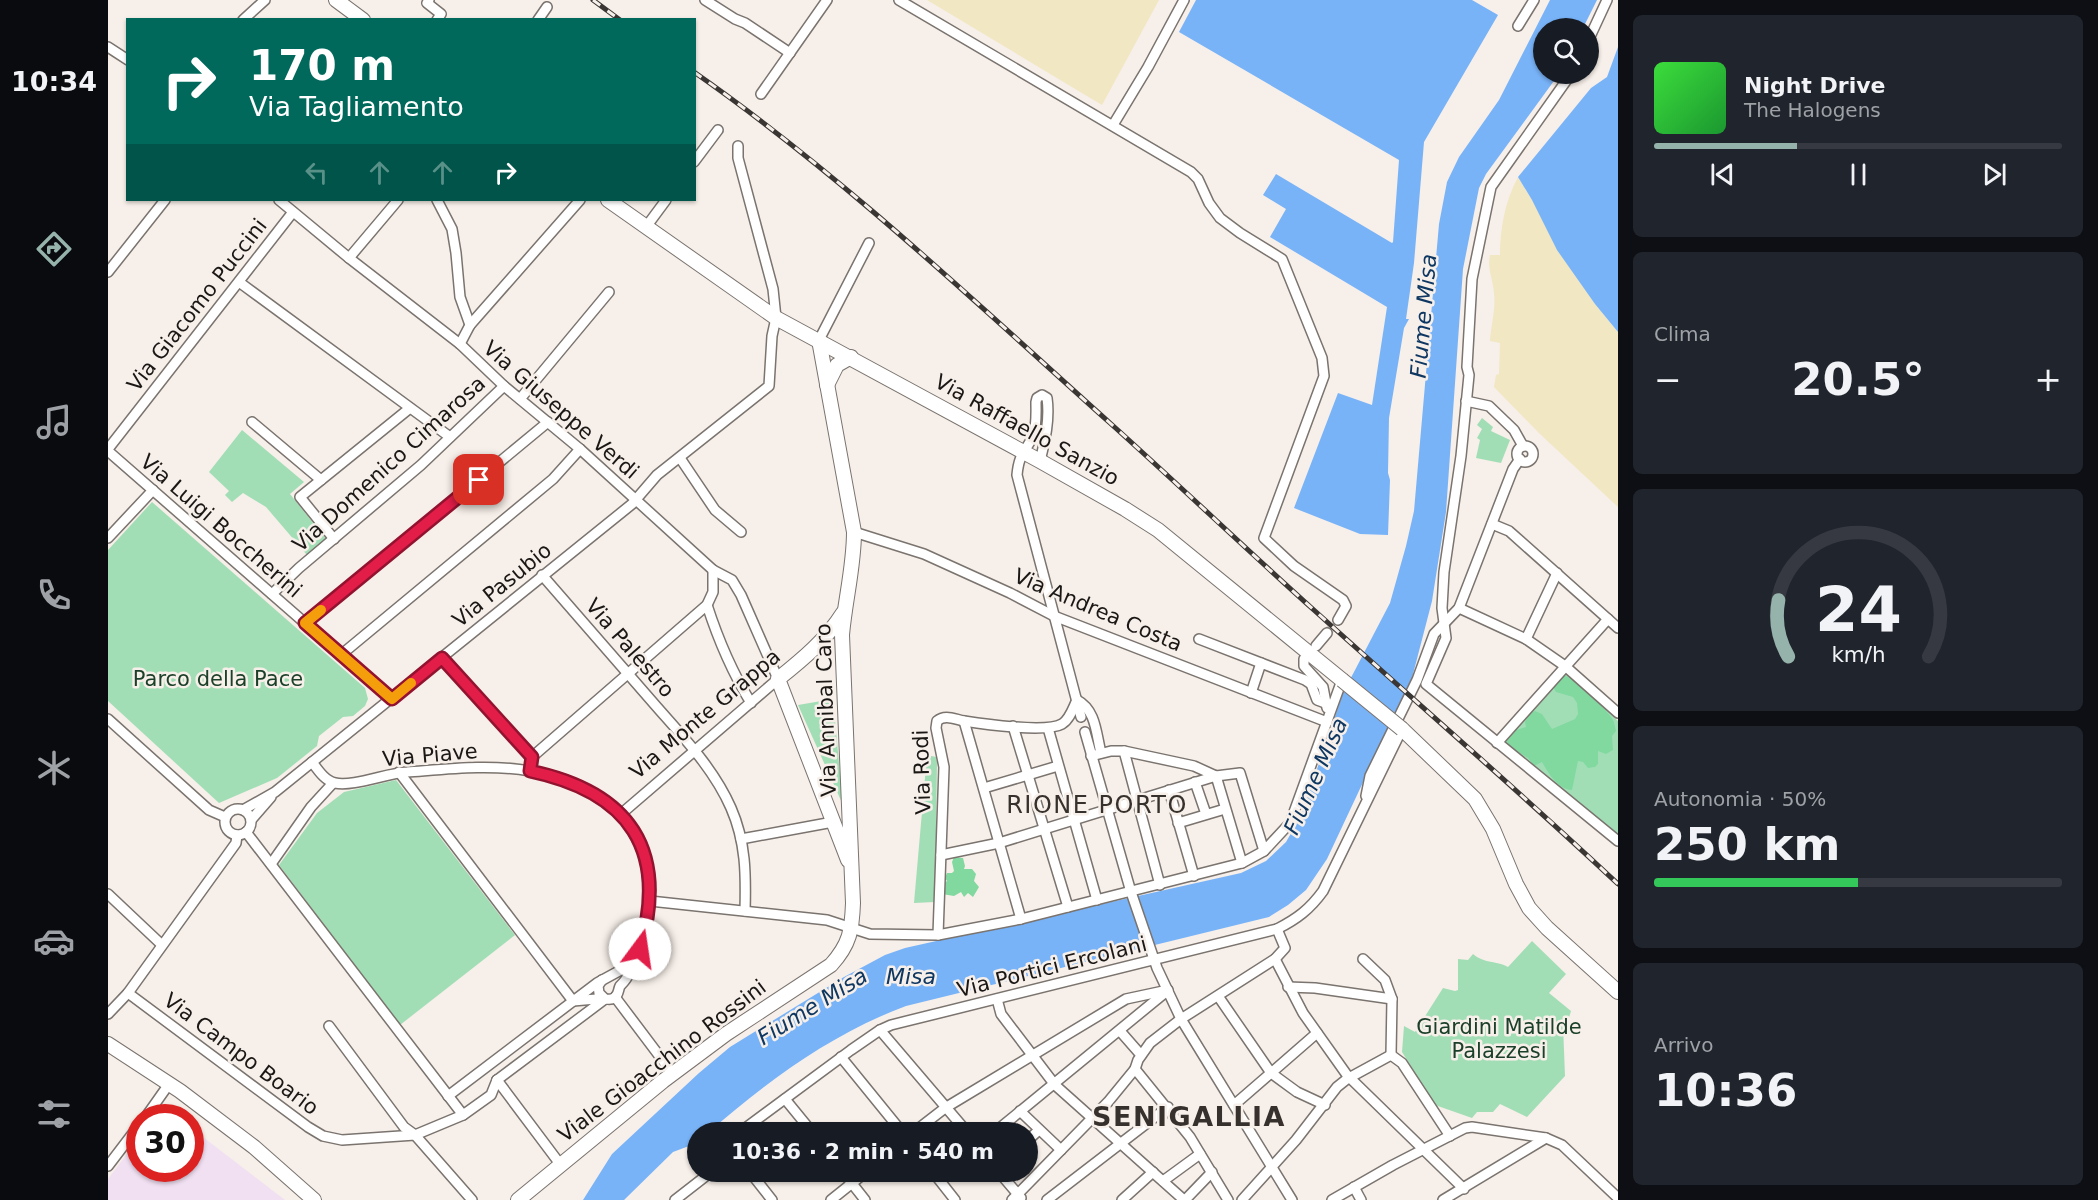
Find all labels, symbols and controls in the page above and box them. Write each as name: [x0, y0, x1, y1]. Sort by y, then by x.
map controls: [1533, 18, 1599, 84]
button: search: [1533, 18, 1599, 84]
text: 170 m: [249, 41, 395, 90]
icon: right: [150, 42, 228, 120]
text: 10:34: [11, 66, 97, 97]
text: Night Drive: [1744, 73, 1885, 98]
text: Via Tagliamento: [249, 91, 464, 122]
text: The Halogens: [1744, 98, 1881, 122]
icon: left: [300, 156, 333, 189]
icon: ahead: [363, 156, 396, 189]
icon: ahead: [426, 156, 459, 189]
icon: right: [489, 156, 522, 189]
icon: previous: [1706, 158, 1739, 191]
icon: pause: [1842, 158, 1875, 191]
icon: next: [1978, 158, 2011, 191]
street label: Via Giacomo Puccini: [122, 214, 272, 396]
icon: directions: [33, 228, 75, 270]
water label: Fiume Misa: [1406, 253, 1441, 379]
text: Clima: [1654, 322, 1711, 346]
street label: Via Giuseppe Verdi: [478, 336, 644, 484]
text: 20.5°: [1791, 353, 1925, 406]
text: −: [1654, 360, 1682, 399]
text: +: [2034, 360, 2062, 399]
street label: Via Raffaello Sanzio: [931, 369, 1123, 491]
street label: Via Domenico Cimarosa: [288, 371, 490, 557]
icon: music: [33, 401, 75, 443]
street label: Via Luigi Boccherini: [135, 449, 307, 603]
pin: [453, 454, 504, 505]
icon: arrive: [462, 463, 495, 496]
street label: Via Pasubio: [448, 538, 556, 632]
street label: Via Andrea Costa: [1010, 564, 1186, 656]
text: 24: [1815, 573, 1901, 646]
icon: phone: [33, 574, 75, 616]
street label: Via Palestro: [581, 594, 679, 702]
street label: Via Annibal Caro: [811, 623, 841, 797]
text: km/h: [1831, 642, 1885, 667]
street label: Via Monte Grappa: [625, 644, 785, 784]
park label: Parco della Pace: [133, 667, 303, 691]
water label: Fiume Misa: [1279, 714, 1352, 838]
street label: Via Rodi: [909, 729, 935, 815]
street label: Via Piave: [381, 739, 479, 771]
icon: climate: [33, 747, 75, 789]
text: Autonomia · 50%: [1654, 787, 1826, 811]
district label: RIONE PORTO: [1006, 791, 1188, 819]
text: 250 km: [1654, 818, 1840, 871]
position arrow: [608, 917, 672, 981]
icon: car: [33, 920, 75, 962]
street label: Via Portici Ercolani: [955, 932, 1149, 1002]
water label: Fiume Misa: [753, 963, 872, 1050]
water label: Misa: [886, 964, 936, 989]
street label: Viale Gioacchino Rossini: [553, 975, 771, 1147]
street label: Via Campo Boario: [159, 988, 323, 1120]
park label: Giardini Matilde Palazzesi: [1416, 1015, 1582, 1063]
text: Arrivo: [1654, 1033, 1713, 1057]
text: 10:36: [1654, 1064, 1797, 1117]
icon: filters: [33, 1093, 75, 1135]
district label: SENIGALLIA: [1092, 1101, 1286, 1132]
speed limit sign: 30: [126, 1104, 204, 1182]
text: 10:36 · 2 min · 540 m: [731, 1139, 994, 1164]

